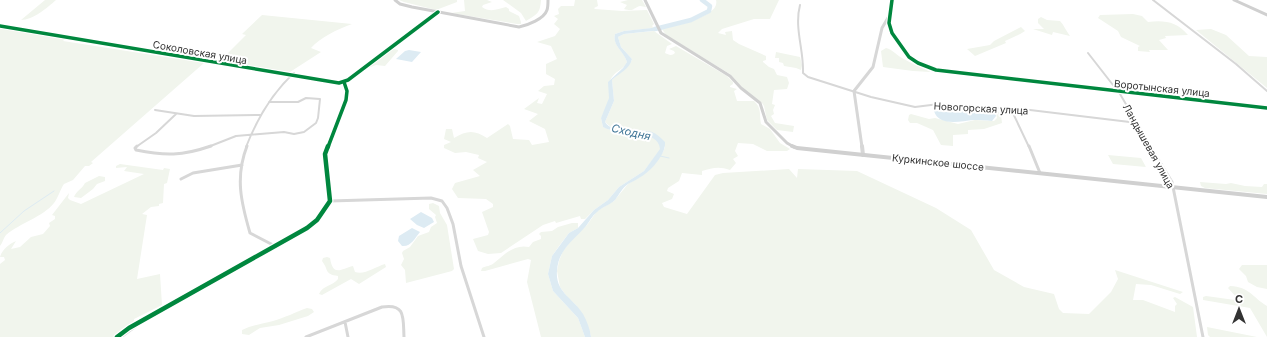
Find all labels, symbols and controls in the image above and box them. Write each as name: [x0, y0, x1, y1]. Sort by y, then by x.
street label: Соколовская улица: [152, 38, 248, 66]
street label: Воротынская улица: [1113, 77, 1211, 99]
street label: Новогорская улица: [933, 100, 1029, 116]
street label: Ландышевая улица: [1121, 102, 1177, 190]
water label: Сходня: [610, 121, 652, 143]
street label: Куркинское шоссе: [891, 151, 985, 173]
north arrow: [1219, 289, 1259, 329]
text: С: [1235, 292, 1243, 306]

